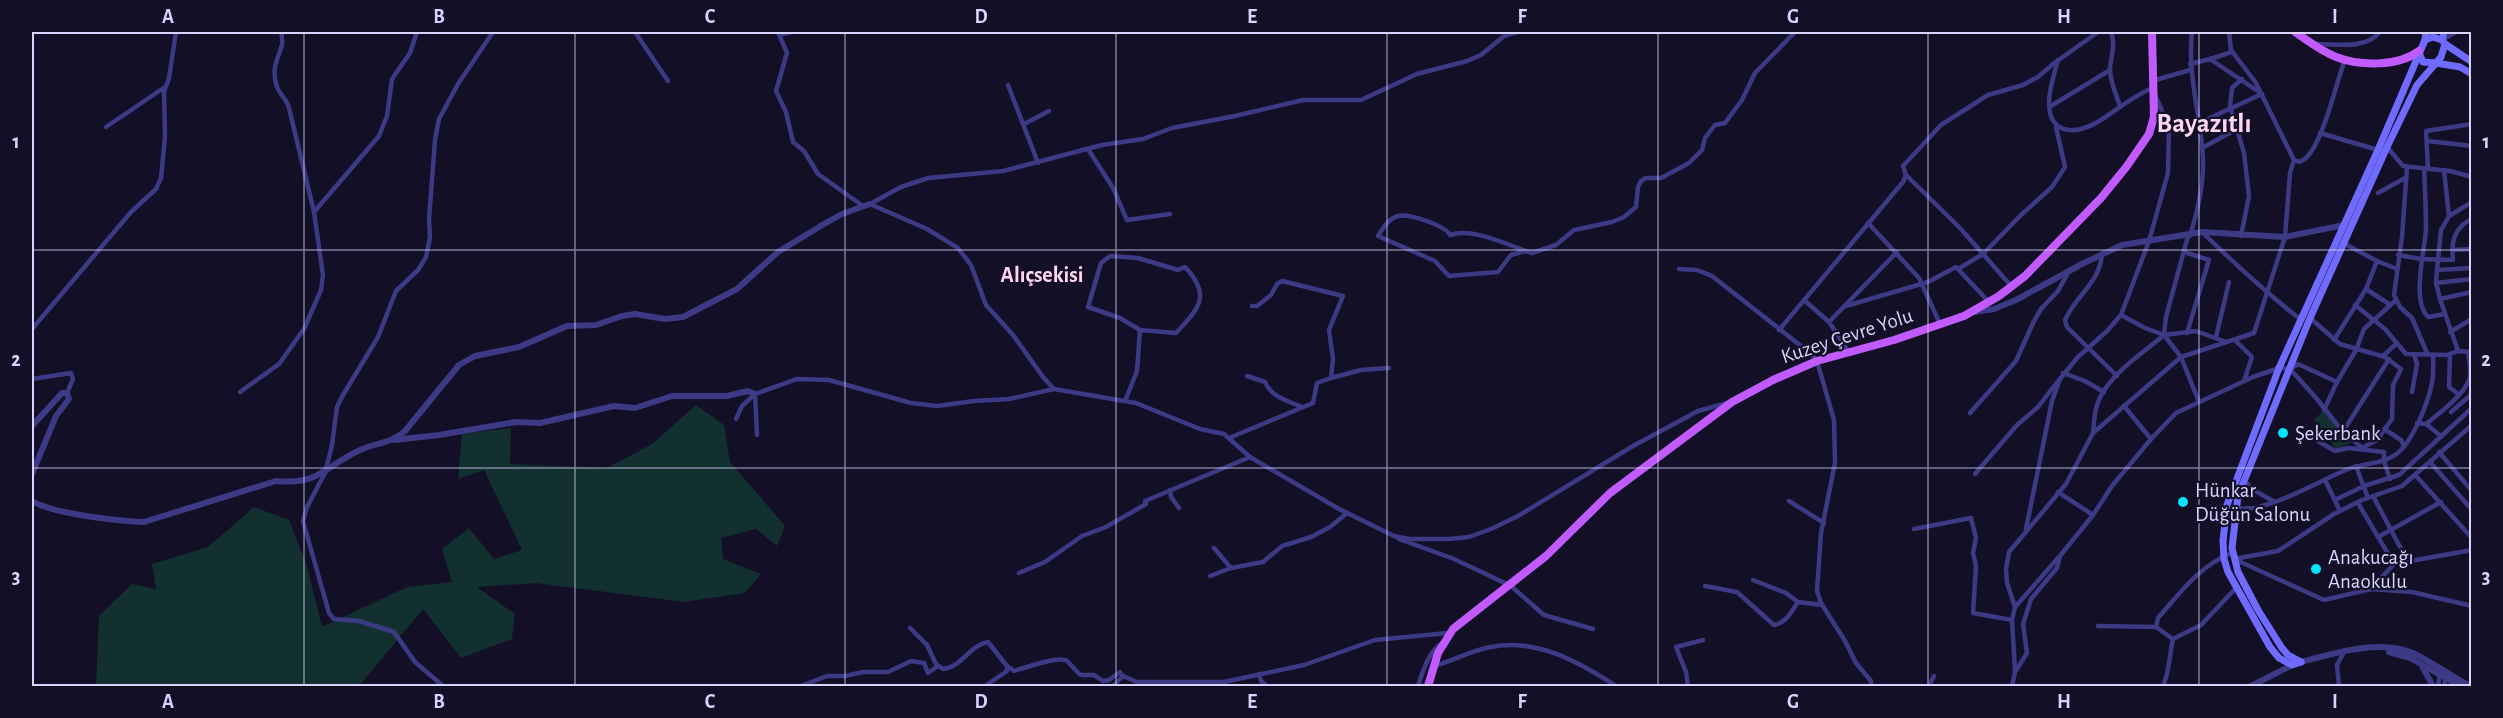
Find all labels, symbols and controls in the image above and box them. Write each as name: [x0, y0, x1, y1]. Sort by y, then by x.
text: A: [162, 7, 174, 27]
text: B: [433, 7, 445, 27]
text: C: [705, 7, 716, 27]
text: D: [974, 7, 988, 27]
text: E: [1247, 7, 1257, 27]
text: F: [1517, 7, 1527, 27]
text: G: [1787, 7, 1799, 27]
text: H: [2057, 7, 2071, 27]
text: I: [2332, 7, 2338, 27]
district label: Bayazıtlı: [2157, 110, 2251, 138]
text: 1: [12, 132, 20, 152]
text: 1: [2482, 132, 2490, 152]
district label: Alıçsekisi: [1001, 264, 1083, 286]
street label: Kuzey Çevre Yolu: [1778, 305, 1916, 367]
text: 2: [11, 350, 21, 370]
text: 2: [2481, 350, 2491, 370]
place label: Şekerbank: [2295, 423, 2381, 444]
marker: Şekerbank: [2276, 426, 2290, 440]
place label: Hünkar Düğün Salonu: [2195, 480, 2311, 525]
marker: Hünkar Düğün Salonu: [2176, 495, 2190, 509]
place label: Anakucağı Anaokulu: [2328, 547, 2414, 592]
marker: Anakucağı Anaokulu: [2309, 562, 2323, 576]
text: 3: [12, 567, 20, 587]
text: 3: [2482, 567, 2490, 587]
text: A: [162, 692, 174, 712]
text: B: [433, 692, 445, 712]
text: C: [705, 692, 716, 712]
text: D: [974, 692, 988, 712]
text: E: [1247, 692, 1257, 712]
text: F: [1517, 692, 1527, 712]
text: G: [1787, 692, 1799, 712]
text: H: [2057, 692, 2071, 712]
text: I: [2332, 692, 2338, 712]

